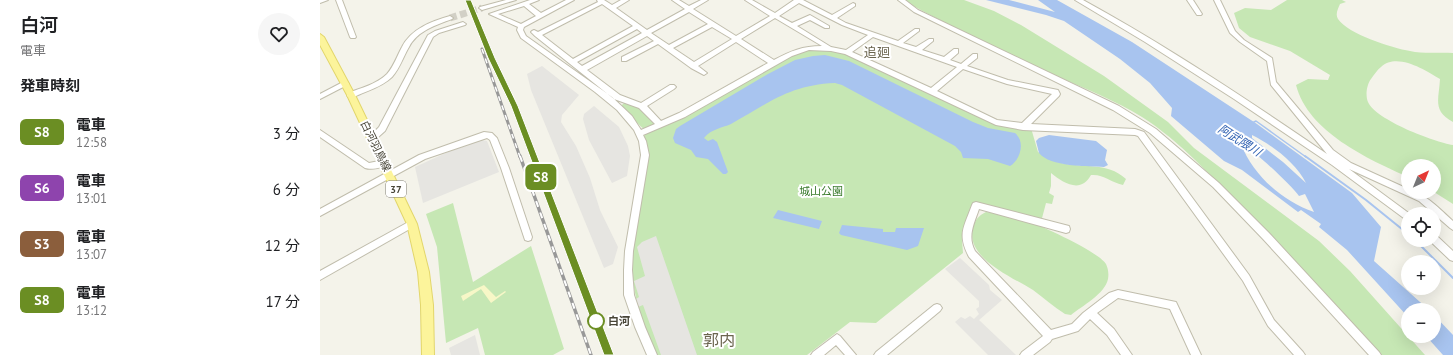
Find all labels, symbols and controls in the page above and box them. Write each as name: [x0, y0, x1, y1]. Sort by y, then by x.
text: 白河: [20, 13, 58, 37]
button: heart: [258, 13, 300, 55]
text: 電車: [20, 42, 46, 59]
district label: 追廻: [864, 44, 890, 61]
text: 発車時刻: [20, 76, 80, 95]
text: 電車: [76, 115, 106, 134]
street label: 白河羽鳥線: [358, 118, 394, 174]
water label: 阿武隈川: [1216, 121, 1266, 160]
text: S8: [34, 123, 50, 141]
text: 3 分: [273, 124, 300, 143]
text: 12:58: [76, 134, 107, 151]
north arrow: [1401, 159, 1441, 199]
map controls: [1401, 159, 1441, 343]
line badge: S8: [523, 164, 559, 190]
text: S8: [533, 168, 549, 186]
text: 電車: [76, 171, 106, 190]
text: S6: [34, 179, 50, 197]
text: 6 分: [273, 180, 300, 199]
road number: 37: [386, 181, 406, 197]
park label: 城山公園: [799, 184, 843, 198]
text: 13:01: [76, 190, 107, 207]
button: locate: [1401, 207, 1441, 247]
text: 電車: [76, 227, 106, 246]
text: S3: [34, 235, 50, 253]
text: 12 分: [265, 236, 300, 255]
text: 13:07: [76, 246, 107, 263]
button: +: [1401, 255, 1441, 295]
text: 電車: [76, 283, 106, 302]
text: S8: [34, 291, 50, 309]
text: 17 分: [265, 292, 300, 311]
text: 13:12: [76, 302, 107, 319]
button: −: [1401, 303, 1441, 343]
marker: 白河: [587, 312, 605, 330]
place label: 白河: [608, 314, 630, 328]
district label: 郭内: [703, 330, 735, 350]

